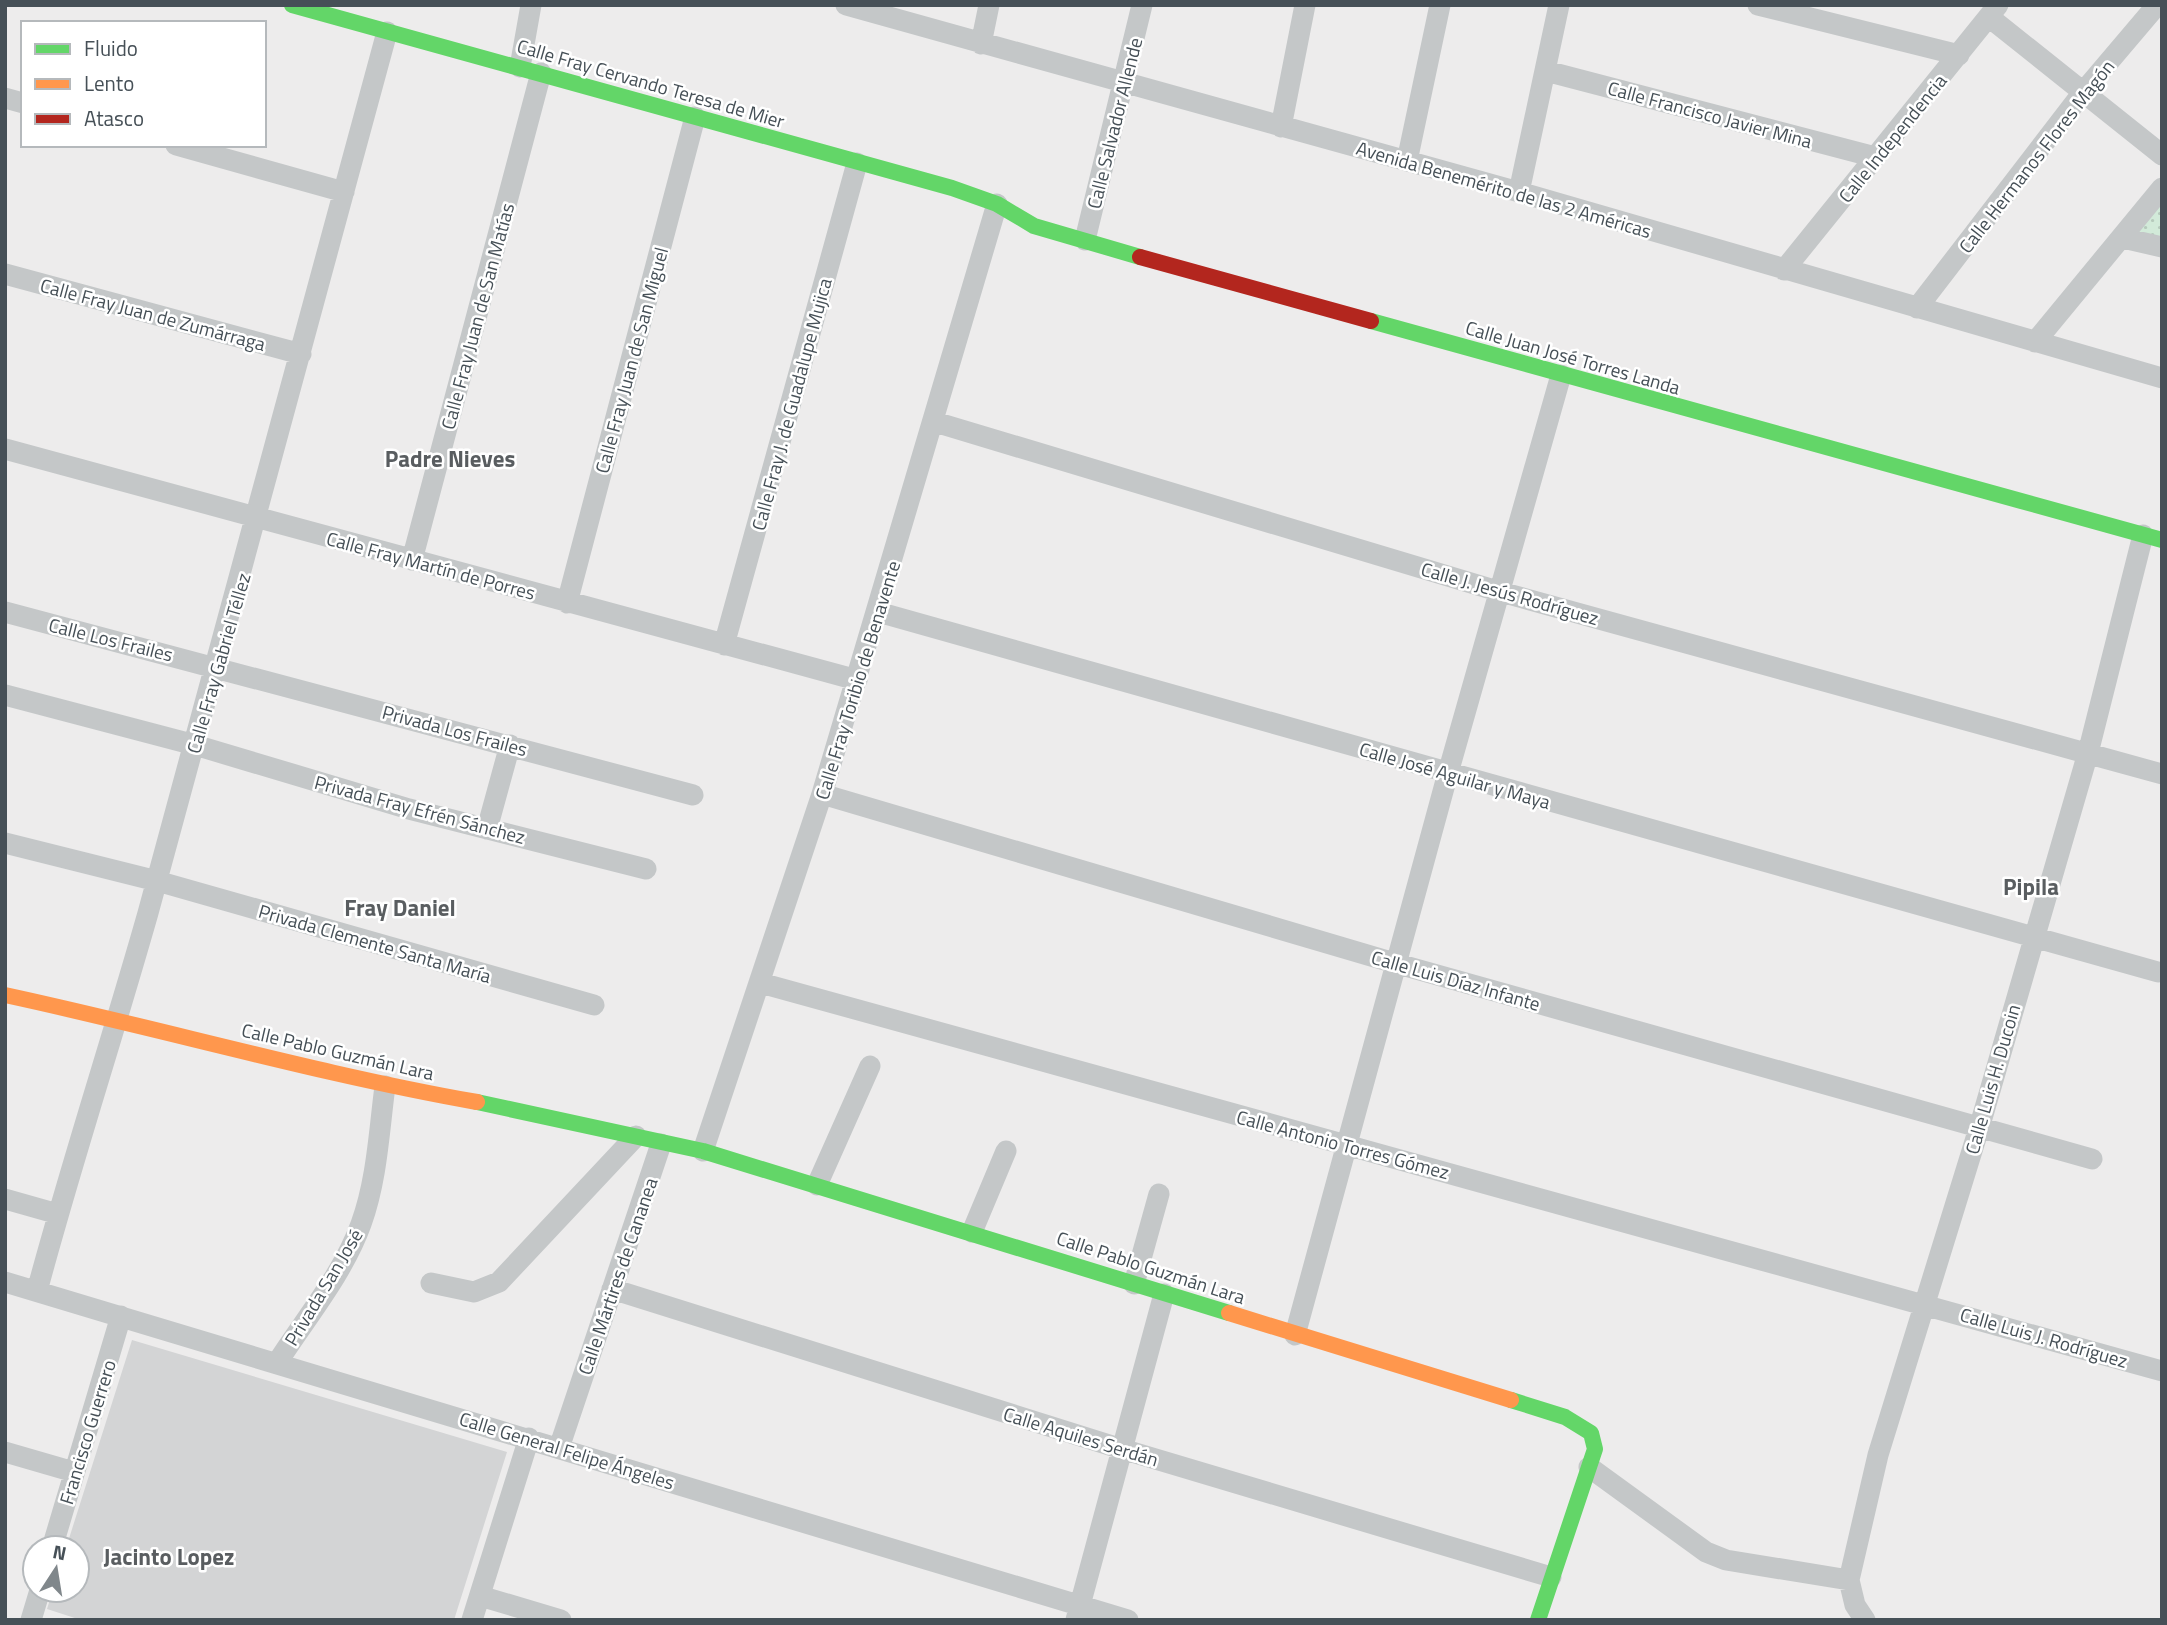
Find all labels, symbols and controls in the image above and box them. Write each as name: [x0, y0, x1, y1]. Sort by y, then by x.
legend: [21, 21, 266, 147]
street label: Calle Fray Cervando Teresa de Mier: [514, 31, 789, 135]
text: Fluido: [84, 32, 138, 64]
street label: Calle Salvador Allende: [1079, 34, 1149, 212]
street label: Calle Hermanos Flores Magón: [1951, 53, 2121, 259]
text: Lento: [84, 67, 134, 99]
street label: Calle Independencia: [1831, 67, 1953, 209]
street label: Calle Francisco Javier Mina: [1605, 73, 1816, 155]
text: Atasco: [84, 102, 144, 134]
street label: Avenida Benemérito de las 2 Américas: [1353, 133, 1655, 245]
street label: Calle Fray Juan de San Matías: [433, 199, 521, 433]
street label: Calle Fray Juan de San Miguel: [587, 244, 675, 476]
street label: Calle Fray Juan de Zumárraga: [37, 270, 269, 358]
street label: Calle Fray J. de Guadalupe Mujica: [743, 274, 839, 533]
street label: Calle Juan José Torres Landa: [1462, 312, 1684, 402]
district label: Padre Nieves: [385, 441, 515, 476]
street label: Calle Fray Martín de Porres: [323, 523, 539, 607]
street label: Calle J. Jesús Rodríguez: [1418, 554, 1602, 632]
street label: Calle Fray Toribio de Benavente: [807, 557, 907, 803]
street label: Calle Fray Gabriel Téllez: [178, 569, 258, 757]
street label: Calle Los Frailes: [46, 610, 176, 668]
street label: Privada Los Frailes: [379, 697, 531, 763]
street label: Calle José Aguilar y Maya: [1356, 734, 1554, 816]
street label: Privada Fray Efrén Sánchez: [311, 767, 529, 851]
district label: Pipila: [2003, 869, 2059, 904]
district label: Fray Daniel: [344, 890, 456, 925]
street label: Privada Clemente Santa María: [255, 896, 495, 990]
street label: Calle Luis Díaz Infante: [1368, 942, 1544, 1018]
street label: Calle Luis H. Ducoin: [1957, 1001, 2027, 1157]
street label: Calle Pablo Guzmán Lara: [239, 1015, 438, 1087]
street label: Calle Antonio Torres Gómez: [1234, 1102, 1452, 1186]
street label: Calle Mártires de Cananea: [570, 1173, 665, 1379]
street label: Privada San José: [276, 1223, 370, 1351]
street label: Calle Pablo Guzmán Lara: [1053, 1223, 1249, 1311]
street label: Calle Luis J. Rodríguez: [1957, 1299, 2131, 1375]
street label: Francisco Guerrero: [51, 1356, 123, 1508]
street label: Calle Aquiles Serdán: [1000, 1399, 1162, 1473]
street label: Calle General Felipe Ángeles: [456, 1403, 678, 1497]
north arrow: [21, 1534, 91, 1604]
text: N: [50, 1536, 69, 1567]
district label: Jacinto Lopez: [103, 1539, 235, 1574]

